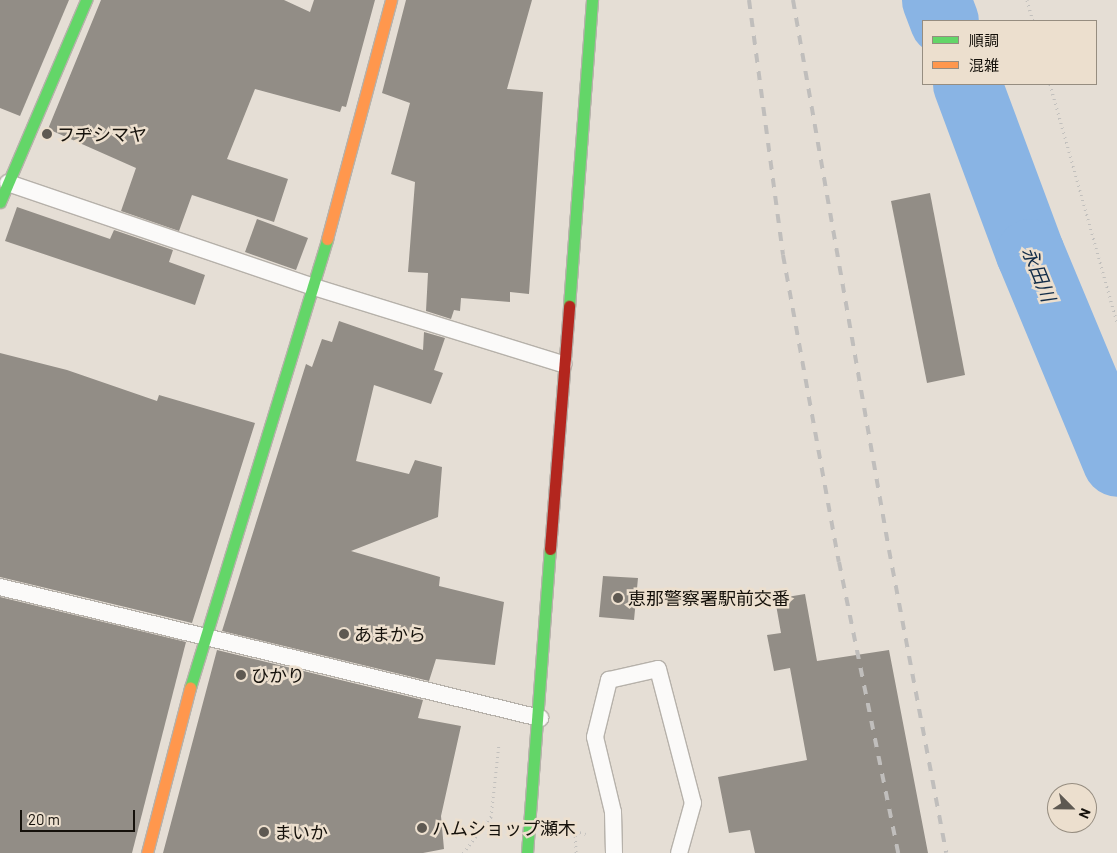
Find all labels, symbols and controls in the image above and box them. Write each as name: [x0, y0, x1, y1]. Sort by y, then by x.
legend: [922, 20, 1097, 85]
text: 順調: [969, 31, 999, 49]
text: 混雑: [969, 56, 999, 74]
place label: フヂシマヤ: [57, 123, 147, 145]
marker: フヂシマヤ: [41, 128, 53, 140]
water label: 永田川: [1018, 243, 1060, 305]
place label: 恵那警察署駅前交番: [628, 587, 790, 609]
marker: 恵那警察署駅前交番: [612, 592, 624, 604]
place label: あまから: [354, 623, 426, 645]
marker: あまから: [338, 628, 350, 640]
place label: ひかり: [251, 664, 305, 686]
marker: ひかり: [235, 669, 247, 681]
north arrow: [1047, 783, 1097, 833]
scale bar: [22, 800, 138, 832]
text: N: [1076, 806, 1095, 821]
text: 20 m: [28, 810, 60, 828]
place label: ハムショップ瀬木: [432, 817, 576, 839]
place label: まいか: [274, 821, 328, 843]
marker: ハムショップ瀬木: [416, 822, 428, 834]
marker: まいか: [258, 826, 270, 838]

